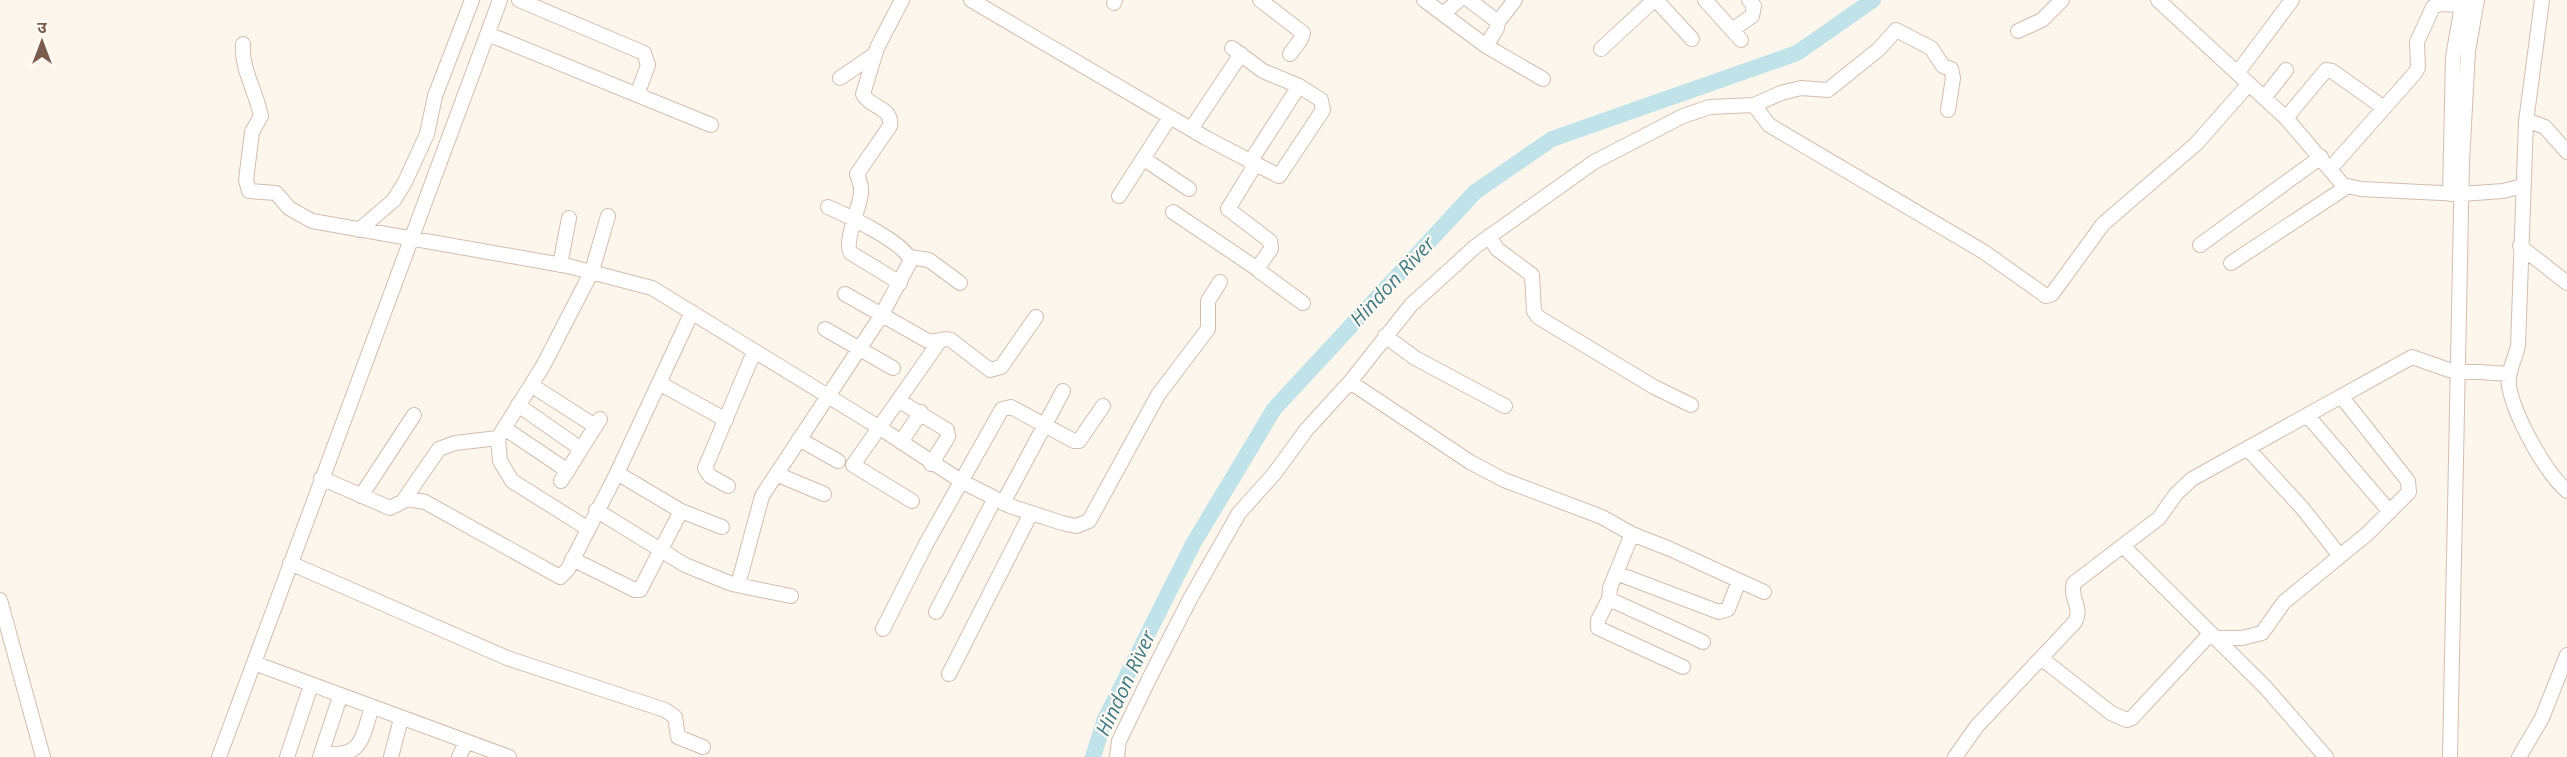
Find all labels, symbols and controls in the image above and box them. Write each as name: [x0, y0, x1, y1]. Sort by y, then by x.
north arrow: [12, 12, 72, 72]
text: उ: [37, 16, 47, 38]
water label: Hindon River: [1344, 230, 1441, 332]
water label: Hindon River: [1089, 625, 1162, 740]

